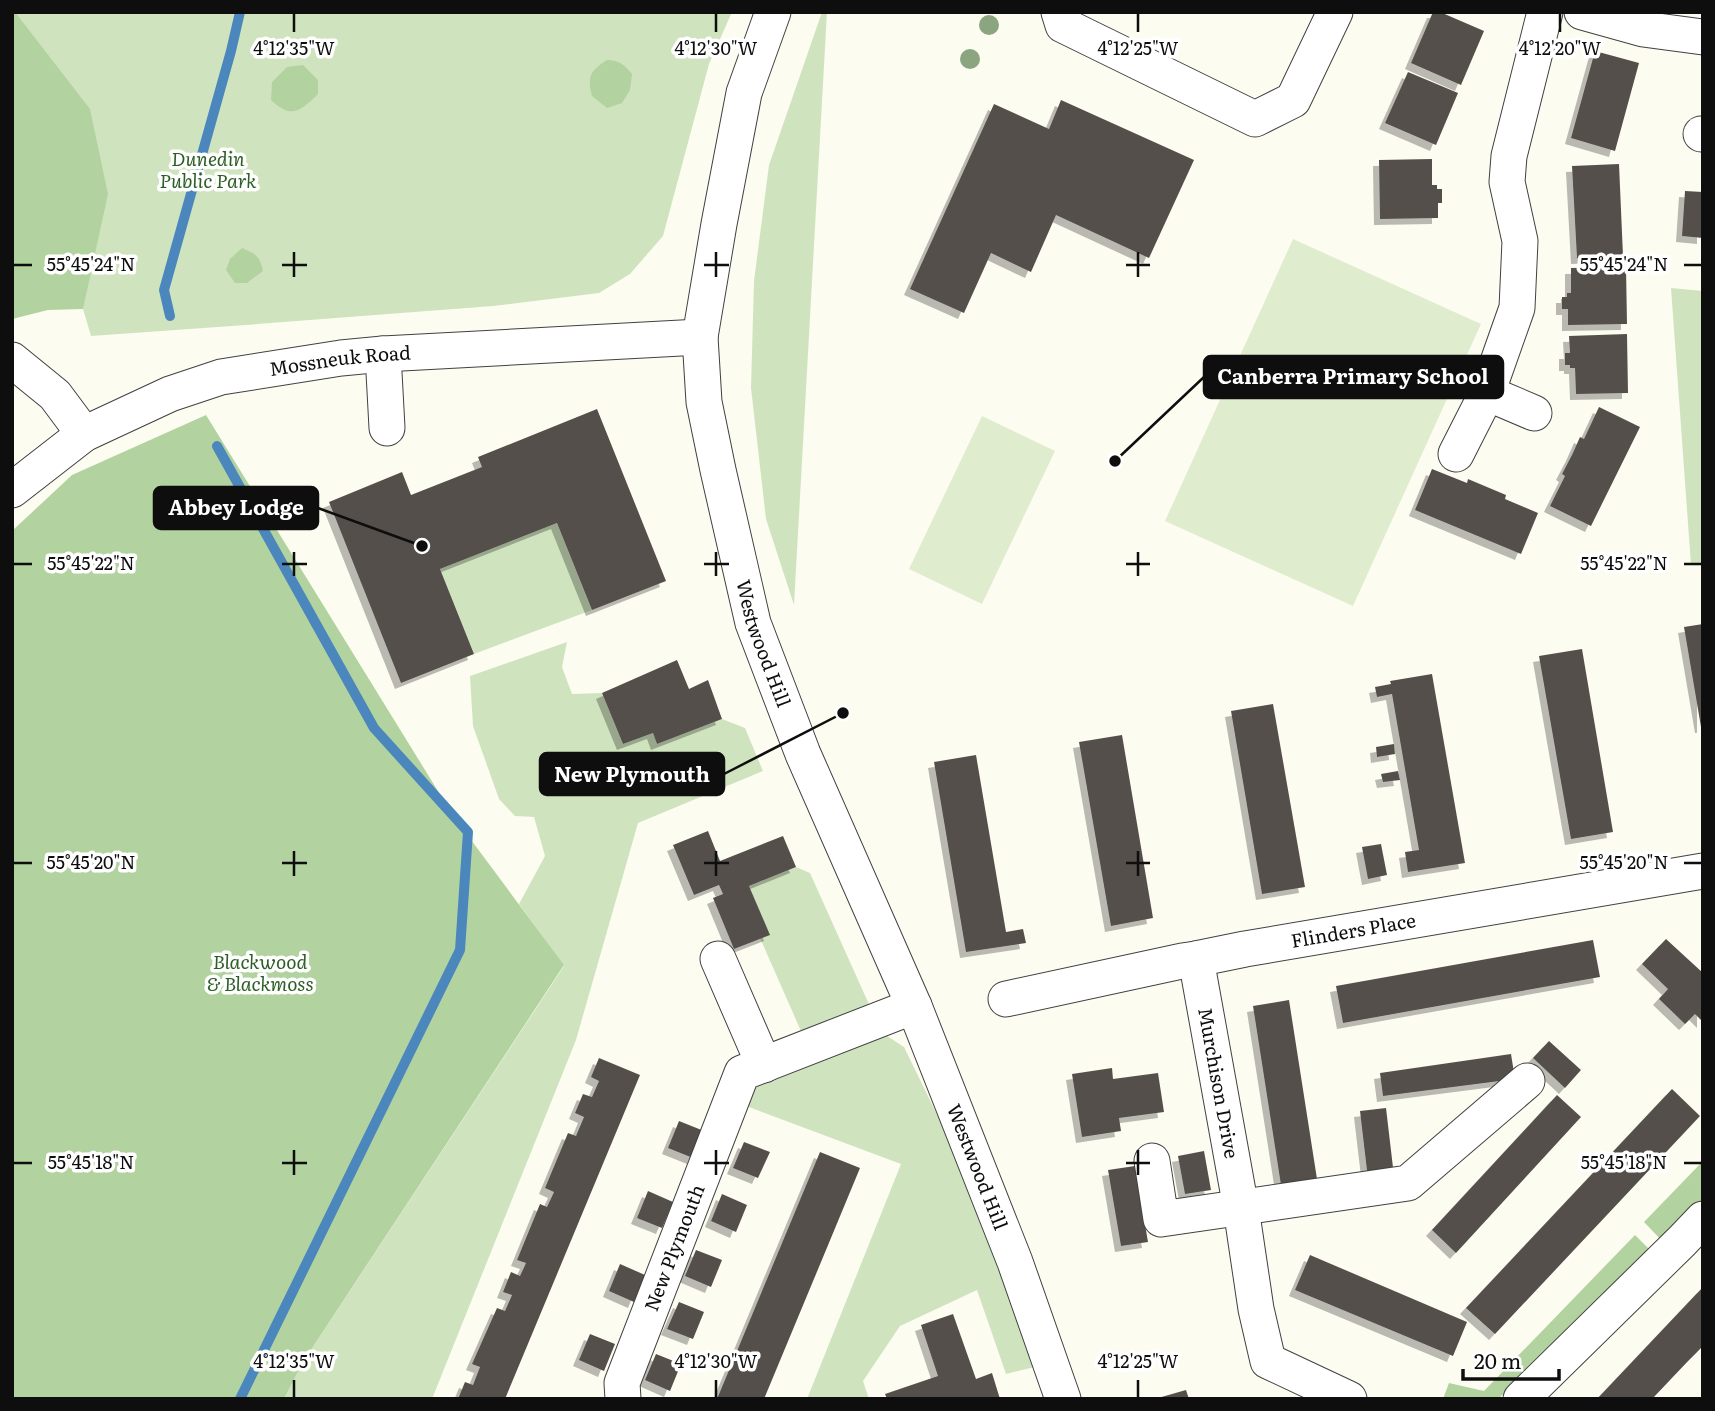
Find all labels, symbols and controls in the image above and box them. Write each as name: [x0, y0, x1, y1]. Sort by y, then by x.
text: 4°12'35"W: [253, 34, 335, 61]
text: 4°12'30"W: [675, 34, 758, 61]
text: 4°12'25"W: [1097, 34, 1179, 61]
text: 4°12'20"W: [1519, 34, 1601, 61]
park label: Dunedin Public Park: [160, 144, 257, 194]
text: 55°45'24"N: [47, 250, 135, 277]
text: 55°45'24"N: [1580, 250, 1668, 277]
street label: Mossneuk Road: [267, 338, 412, 382]
callout: Canberra Primary School: [1204, 356, 1503, 398]
text: Canberra Primary School: [1217, 359, 1489, 390]
callout: Abbey Lodge: [154, 487, 318, 529]
text: Abbey Lodge: [168, 490, 304, 521]
text: 55°45'22"N: [47, 549, 135, 576]
text: 55°45'22"N: [1580, 549, 1668, 576]
street label: Westwood Hill: [731, 577, 799, 711]
callout: New Plymouth: [540, 753, 724, 795]
text: New Plymouth: [554, 757, 710, 788]
text: 55°45'20"N: [46, 848, 136, 875]
text: 55°45'20"N: [1579, 848, 1669, 875]
street label: Flinders Place: [1288, 905, 1418, 954]
park label: Blackwood & Blackmoss: [206, 947, 314, 997]
street label: Murchison Drive: [1192, 1005, 1247, 1161]
street label: Westwood Hill: [941, 1099, 1016, 1234]
text: 55°45'18"N: [48, 1148, 134, 1175]
text: 55°45'18"N: [1581, 1148, 1667, 1175]
street label: New Plymouth: [636, 1180, 711, 1315]
scale bar: [1463, 1338, 1559, 1382]
text: 20 m: [1474, 1344, 1521, 1375]
text: 4°12'35"W: [253, 1347, 335, 1374]
text: 4°12'30"W: [675, 1347, 758, 1374]
text: 4°12'25"W: [1097, 1347, 1179, 1374]

